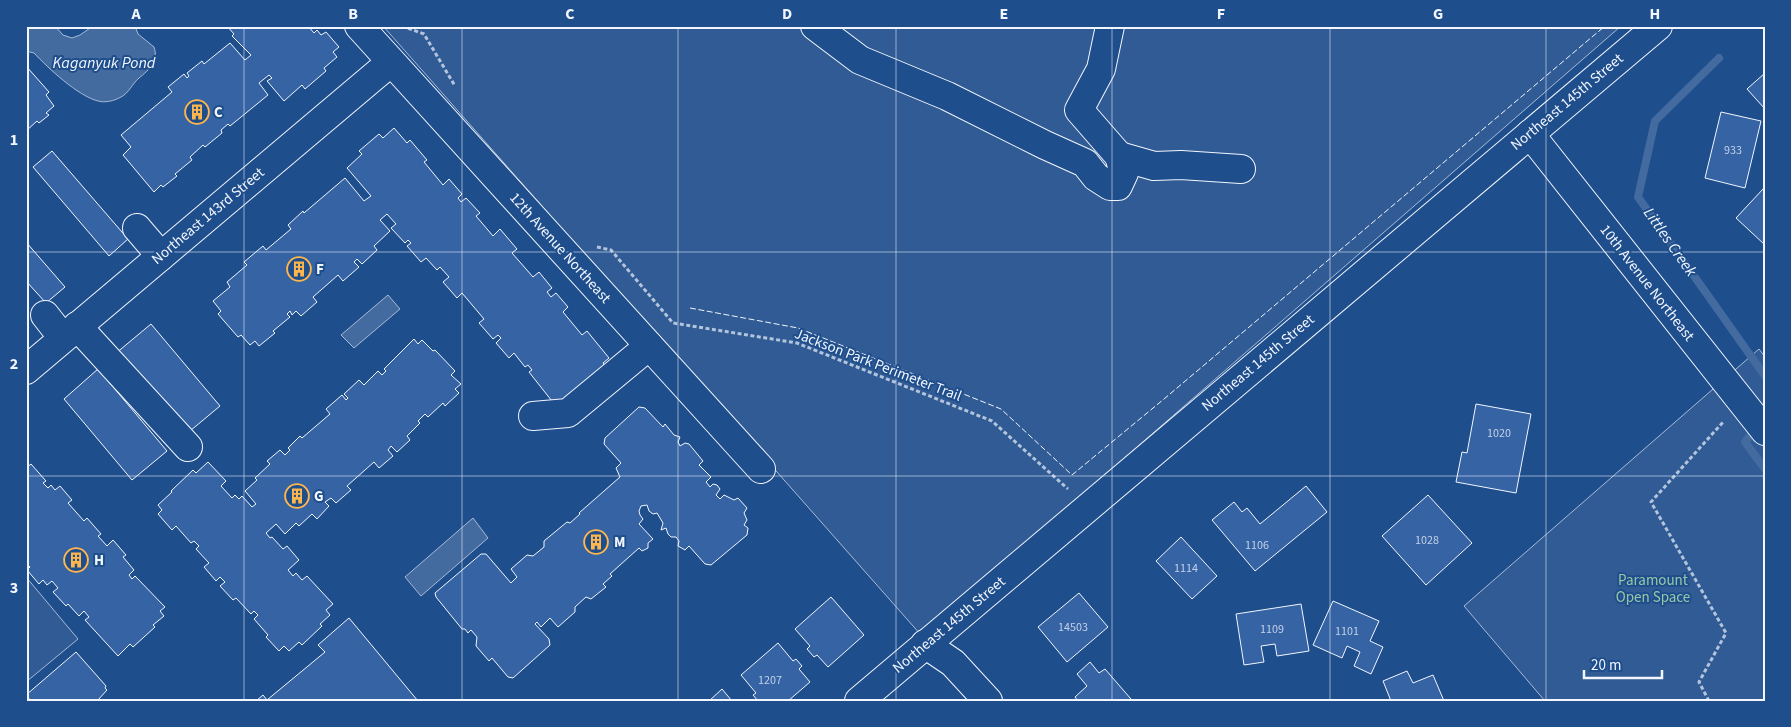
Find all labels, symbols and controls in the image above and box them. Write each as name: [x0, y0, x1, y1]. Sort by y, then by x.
text: A: [130, 3, 141, 25]
text: B: [348, 3, 358, 25]
text: C: [565, 3, 575, 25]
text: D: [782, 3, 792, 25]
text: E: [1000, 3, 1008, 25]
text: F: [1217, 3, 1225, 25]
text: G: [1433, 3, 1443, 25]
text: H: [1650, 3, 1660, 25]
street label: Northeast 145th Street: [1506, 49, 1628, 155]
water label: Kaganyuk Pond: [53, 52, 156, 74]
building icon: C: [184, 99, 210, 125]
place label: C: [214, 102, 223, 123]
text: 1: [10, 129, 18, 151]
house number: 933: [1724, 142, 1742, 159]
street label: Northeast 143rd Street: [147, 162, 269, 270]
street label: 12th Avenue Northeast: [505, 188, 615, 308]
water label: Littles Creek: [1638, 203, 1702, 281]
street label: 10th Avenue Northeast: [1595, 220, 1699, 346]
building icon: F: [286, 256, 312, 282]
place label: F: [316, 259, 324, 280]
street label: Northeast 145th Street: [1197, 310, 1319, 416]
street label: Jackson Park Perimeter Trail: [791, 323, 965, 407]
text: 2: [10, 353, 18, 375]
house number: 1020: [1487, 425, 1511, 442]
building icon: G: [284, 483, 310, 509]
place label: G: [314, 486, 324, 507]
building icon: M: [583, 529, 609, 555]
place label: M: [614, 532, 625, 553]
house number: 1028: [1415, 532, 1439, 549]
house number: 1106: [1245, 537, 1269, 554]
building icon: H: [63, 547, 89, 573]
place label: H: [94, 550, 104, 571]
house number: 1114: [1174, 560, 1198, 577]
park label: Paramount Open Space: [1616, 570, 1690, 608]
street label: Northeast 145th Street: [888, 572, 1010, 678]
text: 3: [10, 577, 18, 599]
house number: 14503: [1058, 619, 1088, 636]
house number: 1109: [1260, 621, 1284, 638]
house number: 1101: [1335, 623, 1359, 640]
scale bar: [1584, 647, 1661, 679]
text: 20 m: [1591, 655, 1621, 676]
house number: 1207: [758, 672, 782, 689]

